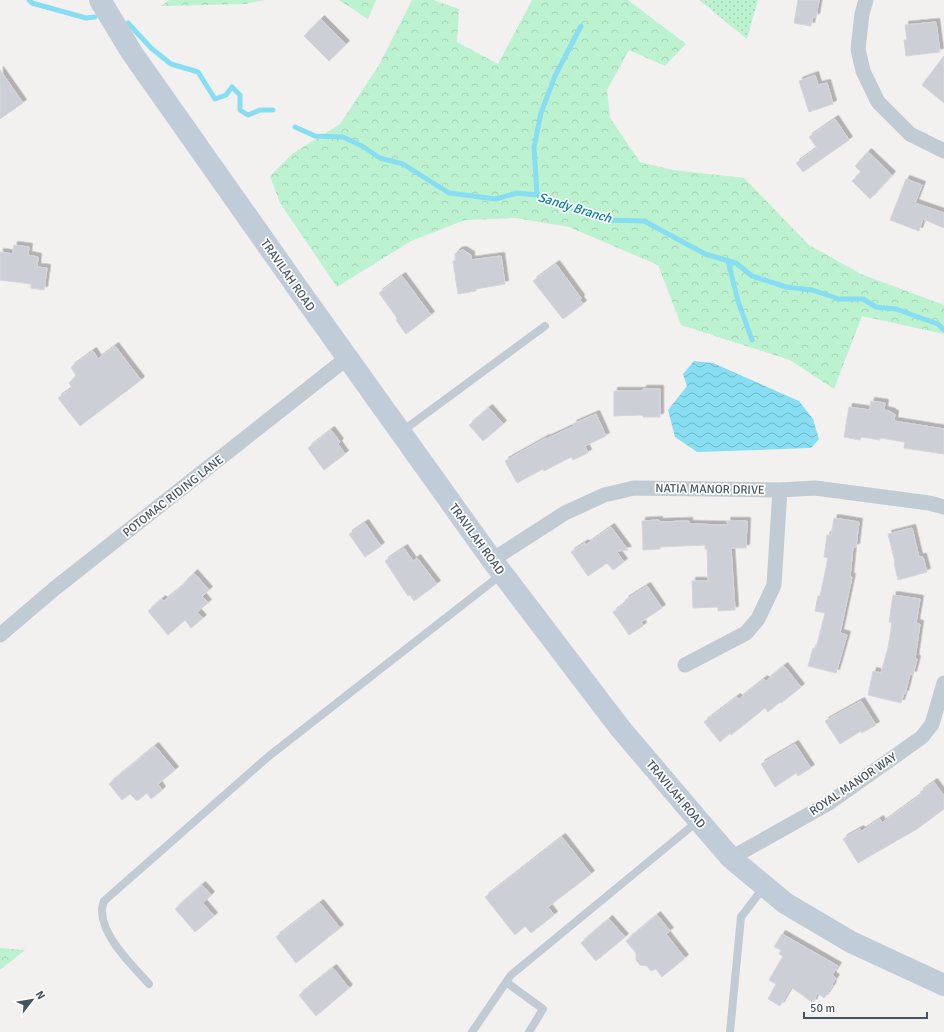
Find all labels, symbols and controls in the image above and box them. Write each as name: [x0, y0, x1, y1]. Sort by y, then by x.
water label: Sandy Branch: [536, 189, 614, 227]
street label: TRAVILAH ROAD: [257, 236, 318, 314]
street label: POTOMAC RIDING LANE: [120, 452, 227, 540]
street label: NATIA MANOR DRIVE: [655, 481, 765, 498]
street label: TRAVILAH ROAD: [446, 501, 508, 578]
street label: ROYAL MANOR WAY: [807, 750, 900, 819]
street label: TRAVILAH ROAD: [643, 757, 709, 832]
north arrow: [12, 980, 52, 1020]
text: N: [33, 988, 48, 1002]
scale bar: [804, 994, 927, 1020]
text: 50 m: [810, 1001, 835, 1016]

